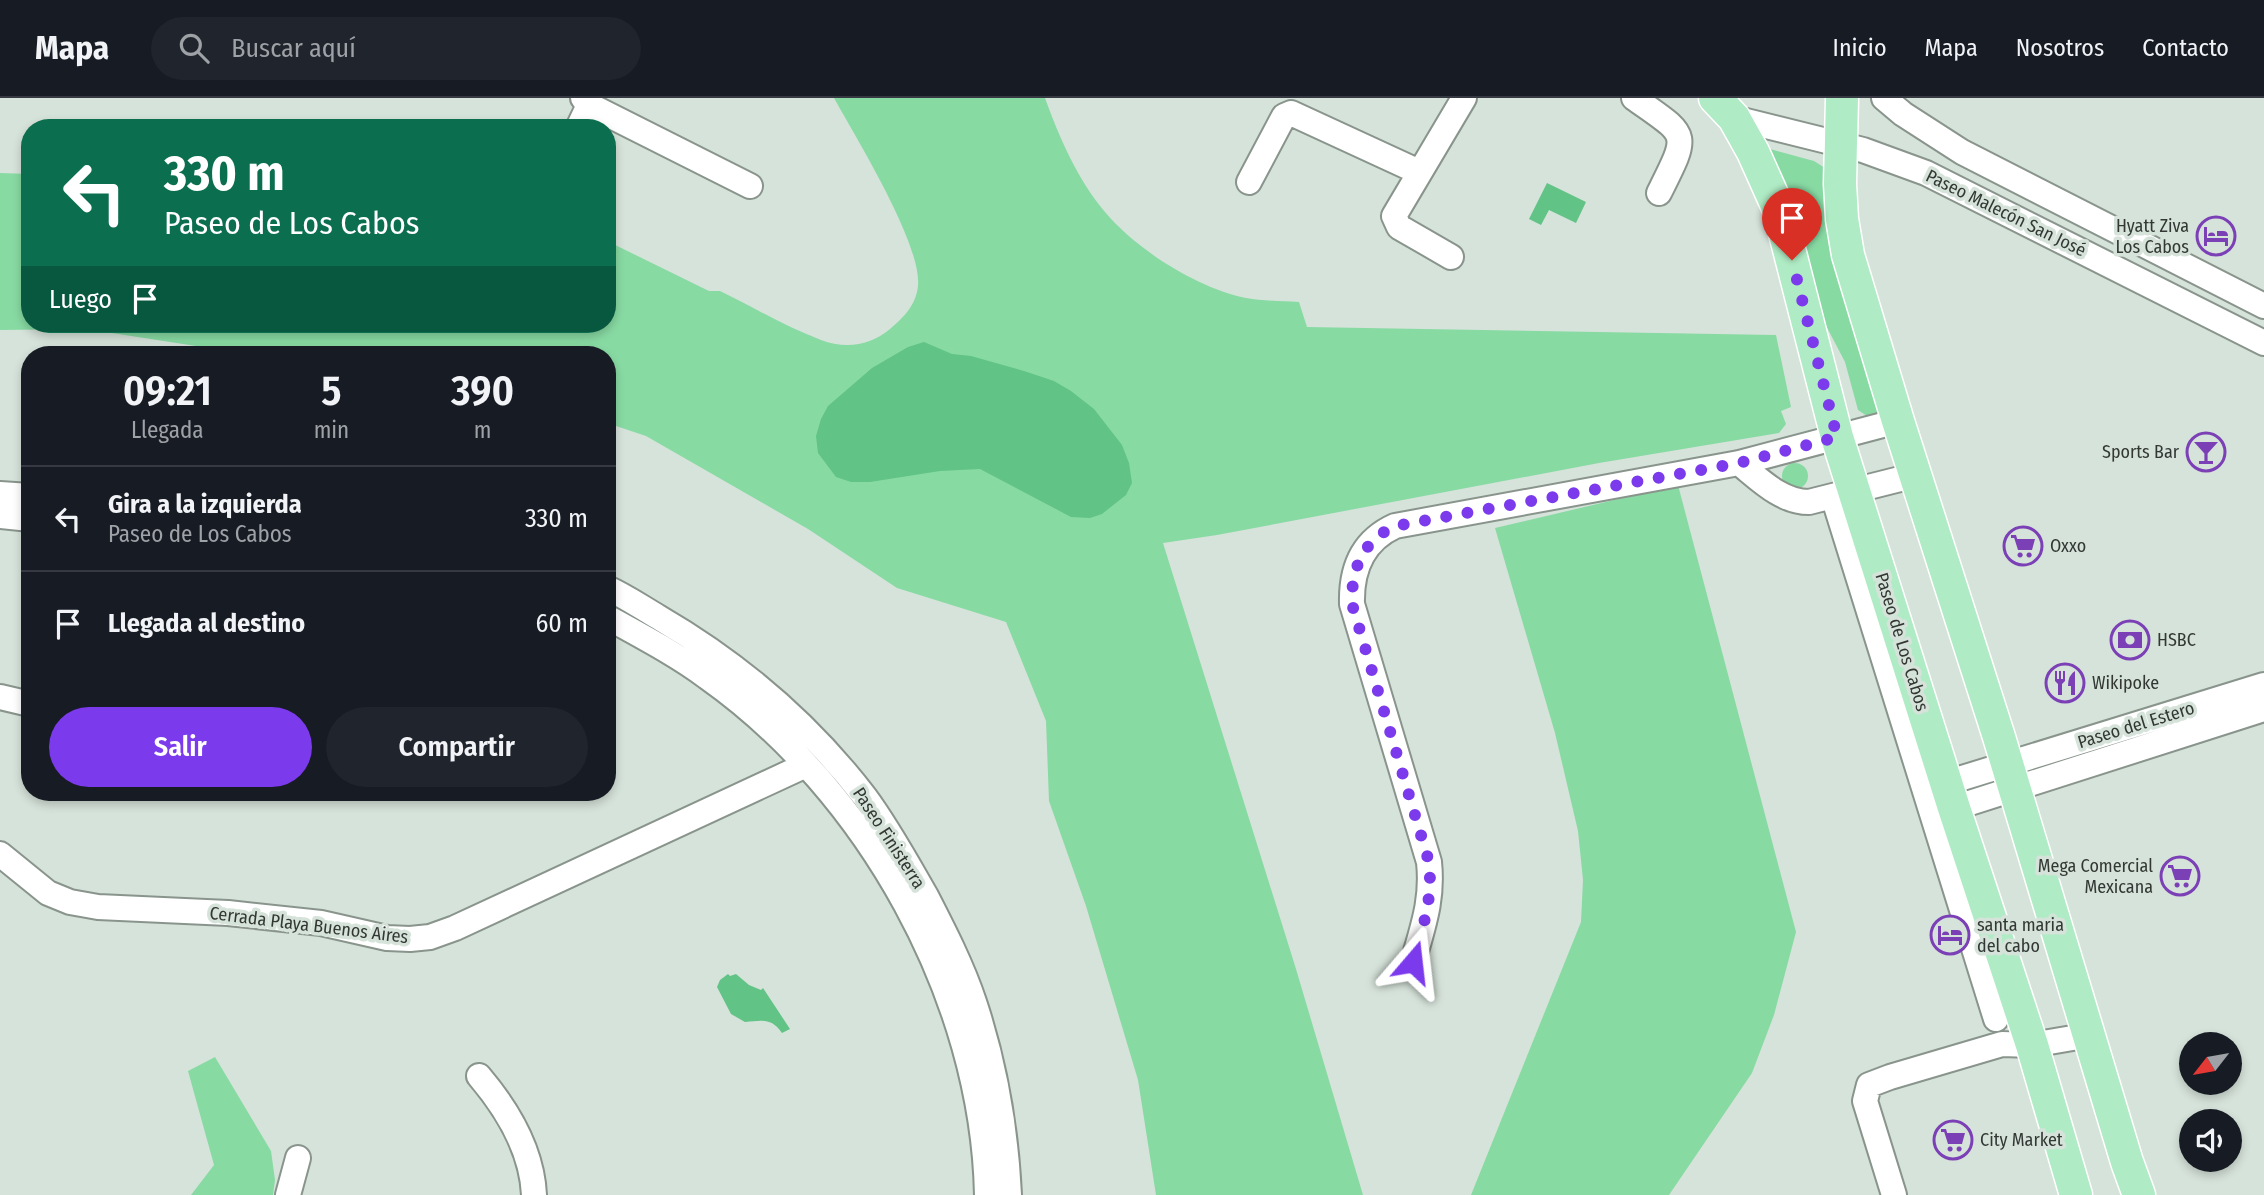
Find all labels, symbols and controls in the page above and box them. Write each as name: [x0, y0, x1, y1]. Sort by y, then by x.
search box: [151, 17, 641, 80]
text: Mapa: [35, 28, 109, 68]
icon: search: [175, 29, 213, 67]
text: Buscar aquí: [231, 33, 356, 64]
text: Inicio: [1833, 34, 1887, 62]
text: Mapa: [1925, 34, 1978, 62]
text: Nosotros: [2016, 34, 2104, 62]
text: Contacto: [2142, 34, 2229, 62]
text: 330 m: [164, 144, 285, 203]
icon: left: [49, 147, 140, 238]
street label: Paseo Malecón San José: [1922, 165, 2090, 261]
pin: [1762, 188, 1822, 260]
icon: arrive: [1773, 199, 1811, 237]
text: Paseo de Los Cabos: [164, 204, 419, 242]
place label: Hyatt Ziva Los Cabos: [2116, 215, 2189, 258]
hotel icon: Hyatt Ziva Los Cabos: [2195, 215, 2237, 257]
icon: arrive: [126, 280, 164, 318]
text: Luego: [49, 284, 112, 315]
text: 09:21: [123, 366, 212, 416]
text: 5: [321, 366, 342, 416]
text: 390: [451, 366, 514, 416]
text: Llegada: [131, 416, 204, 444]
text: min: [314, 416, 349, 444]
text: m: [474, 416, 491, 444]
bar icon: Sports Bar: [2185, 431, 2227, 473]
place label: Sports Bar: [2102, 441, 2180, 463]
text: Gira a la izquierda: [108, 489, 302, 520]
icon: left: [49, 500, 87, 538]
text: 330 m: [525, 503, 588, 534]
text: Paseo de Los Cabos: [108, 520, 292, 548]
supermarket icon: Oxxo: [2002, 525, 2044, 567]
place label: Oxxo: [2050, 535, 2086, 557]
street label: Paseo de Los Cabos: [1870, 570, 1934, 714]
icon: arrive: [49, 605, 87, 643]
text: Llegada al destino: [108, 608, 305, 639]
text: 60 m: [535, 608, 588, 639]
bank icon: HSBC: [2109, 619, 2151, 661]
place label: HSBC: [2157, 629, 2196, 651]
restaurant icon: Wikipoke: [2044, 662, 2086, 704]
place label: Wikipoke: [2092, 672, 2159, 694]
street label: Paseo del Estero: [2075, 697, 2197, 753]
button: Salir: [49, 707, 312, 787]
button: Compartir: [326, 707, 588, 787]
street label: Paseo Finisterra: [848, 783, 930, 893]
place label: Mega Comercial Mexicana: [2038, 855, 2153, 898]
supermarket icon: Mega Comercial Mexicana: [2159, 855, 2201, 897]
street label: Cerrada Playa Buenos Aires: [208, 902, 410, 948]
hotel icon: santa maria del cabo: [1929, 914, 1971, 956]
place label: santa maria del cabo: [1977, 914, 2064, 957]
position arrow: [1376, 925, 1450, 999]
north arrow: [2179, 1032, 2242, 1096]
map controls: [2179, 1032, 2242, 1172]
button: sound: [2179, 1109, 2242, 1172]
supermarket icon: City Market: [1932, 1119, 1974, 1161]
place label: City Market: [1980, 1129, 2063, 1151]

